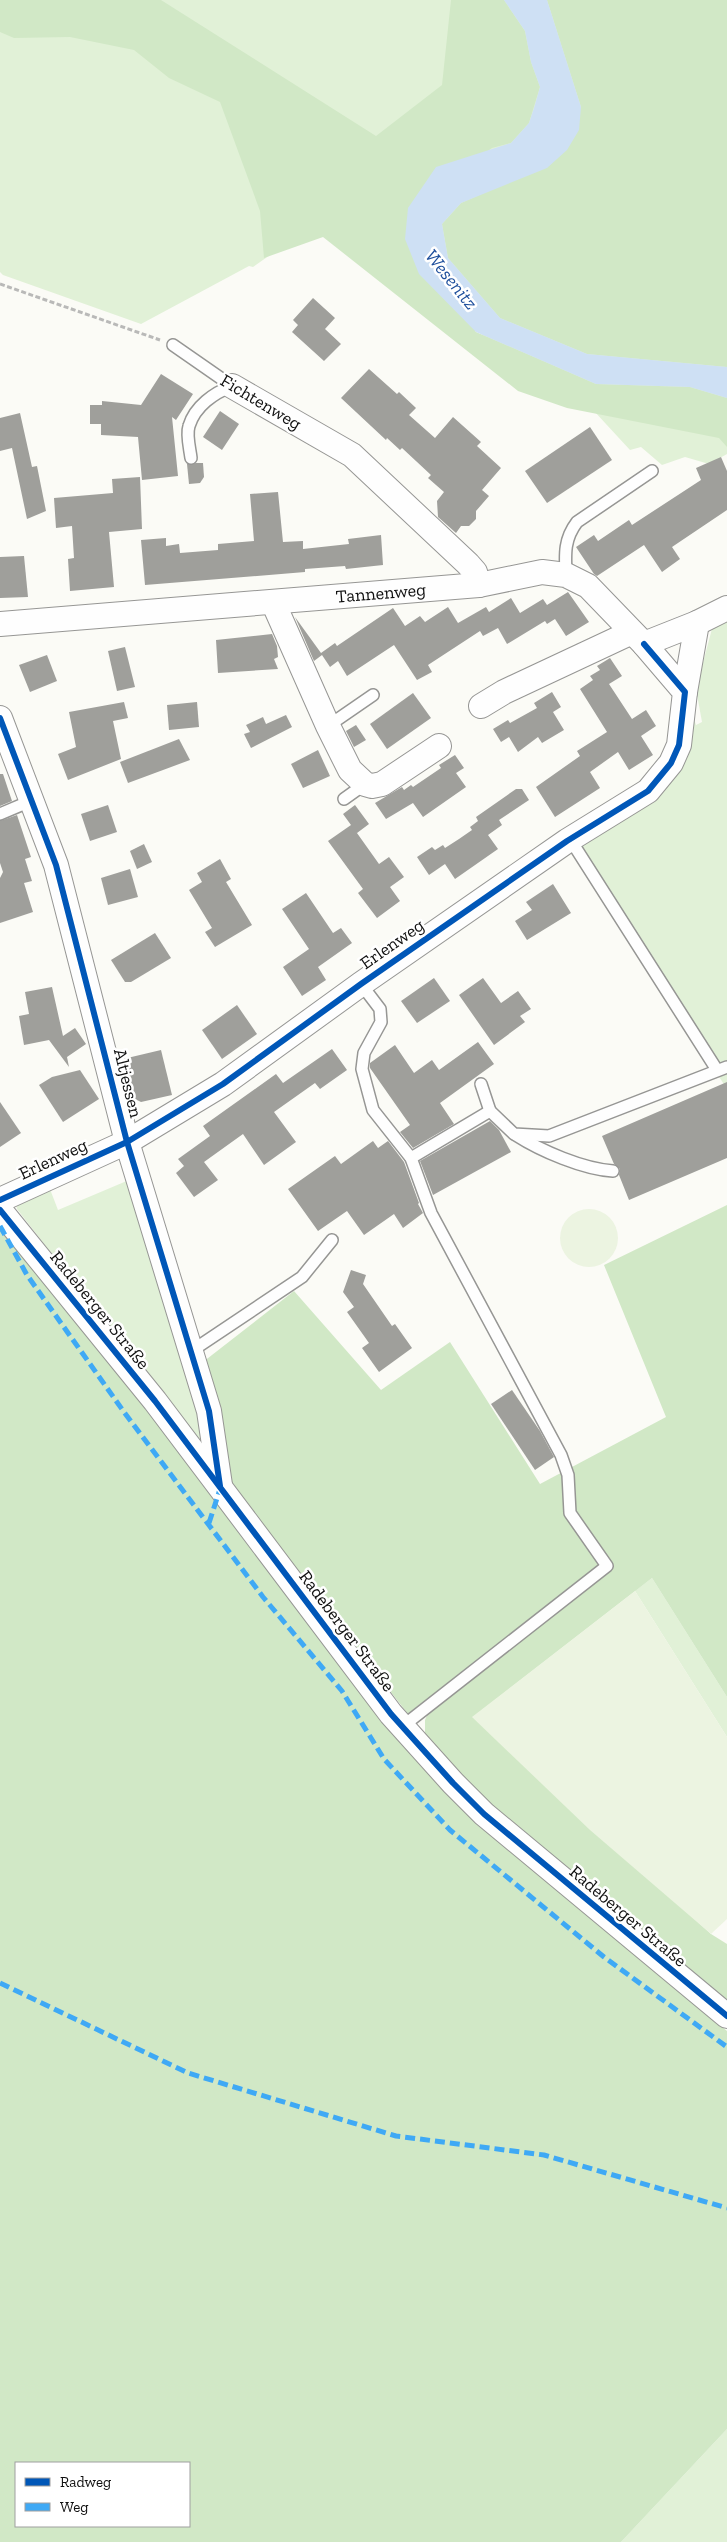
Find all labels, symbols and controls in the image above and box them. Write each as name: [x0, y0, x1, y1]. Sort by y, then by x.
water label: Wesenitz: [420, 245, 483, 314]
street label: Fichtenweg: [217, 369, 306, 435]
street label: Tannenweg: [335, 578, 427, 608]
street label: Erlenweg: [356, 914, 428, 974]
street label: Altjessen: [109, 1046, 147, 1121]
street label: Erlenweg: [15, 1134, 91, 1184]
street label: Radeberger Straße: [45, 1246, 155, 1374]
street label: Radeberger Straße: [294, 1566, 400, 1696]
street label: Radeberger Straße: [565, 1861, 691, 1971]
legend: [15, 2462, 190, 2527]
text: Radweg: [60, 2473, 111, 2491]
text: Weg: [60, 2498, 89, 2516]

